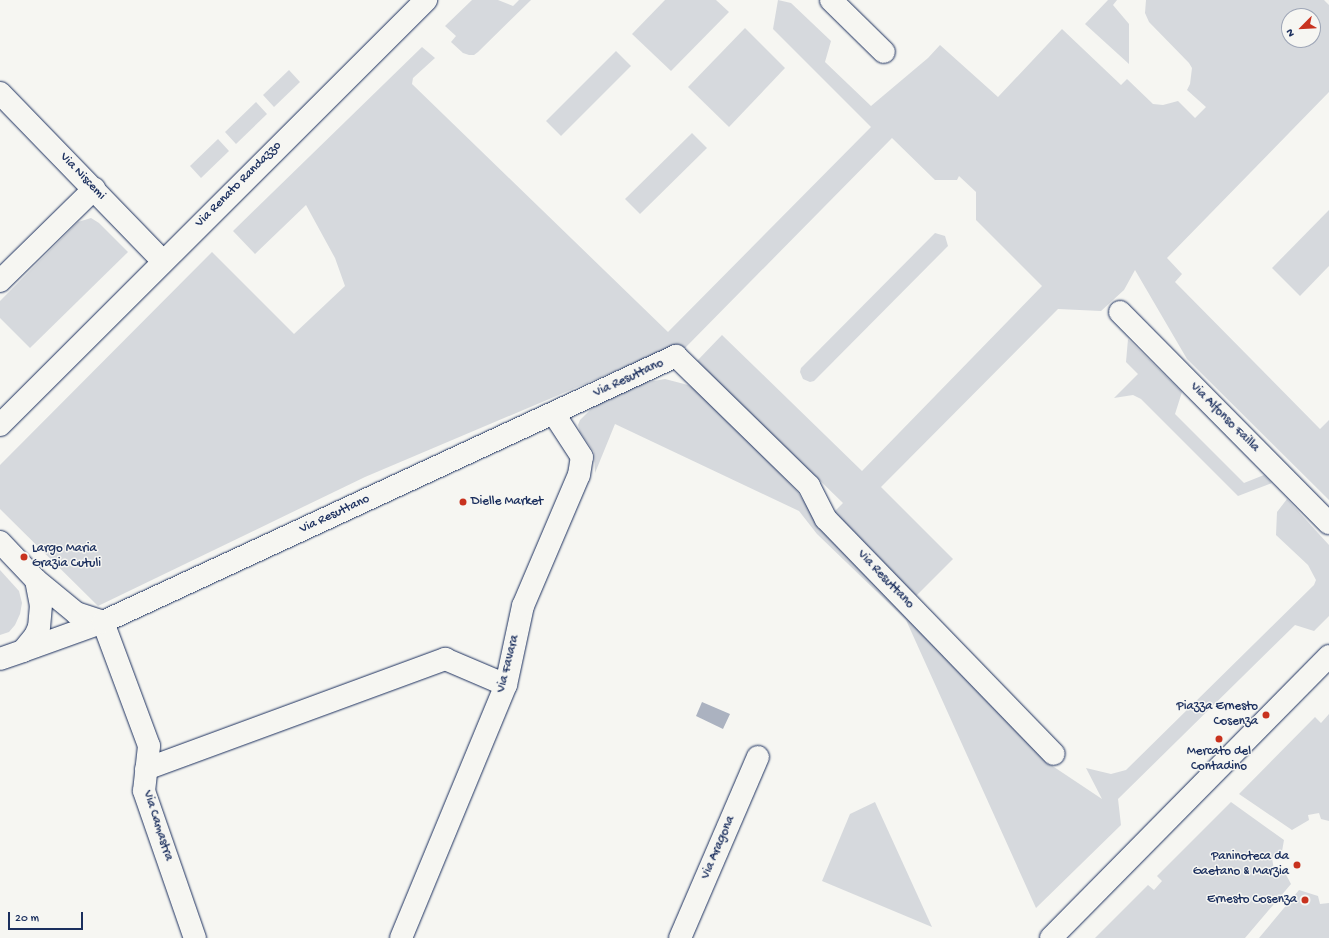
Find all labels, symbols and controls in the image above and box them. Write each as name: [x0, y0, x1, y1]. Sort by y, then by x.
north arrow: [1281, 8, 1321, 48]
text: N: [1284, 27, 1298, 38]
street label: Via Renato Randazzo: [193, 139, 285, 231]
street label: Via Niscemi: [56, 150, 108, 204]
street label: Via Resuttano: [591, 356, 667, 402]
street label: Via Alfonso Failla: [1186, 380, 1262, 456]
street label: Via Resuttano: [297, 492, 373, 538]
place label: Dielle Market: [471, 494, 543, 510]
marker: Dielle Market: [458, 497, 468, 507]
place label: Largo Maria Grazia Cutuli: [32, 542, 101, 573]
street label: Via Resuttano: [853, 547, 917, 613]
marker: Largo Maria Grazia Cutuli: [19, 552, 29, 562]
street label: Via Favara: [494, 633, 524, 695]
place label: Piazza Ernesto Cosenza: [1177, 700, 1258, 731]
marker: Piazza Ernesto Cosenza: [1261, 710, 1271, 720]
marker: Mercato del Contadino: [1214, 734, 1224, 744]
place label: Mercato del Contadino: [1187, 745, 1251, 776]
street label: Via Camastra: [138, 789, 176, 863]
street label: Via Aragona: [699, 814, 739, 882]
place label: Paninoteca da Gaetano & Marzia: [1193, 850, 1289, 881]
marker: Paninoteca da Gaetano & Marzia: [1292, 860, 1302, 870]
place label: Ernesto Cosenza: [1207, 892, 1297, 908]
marker: Ernesto Cosenza: [1300, 895, 1310, 905]
scale bar: [10, 904, 85, 930]
text: 20 m: [15, 912, 39, 926]

